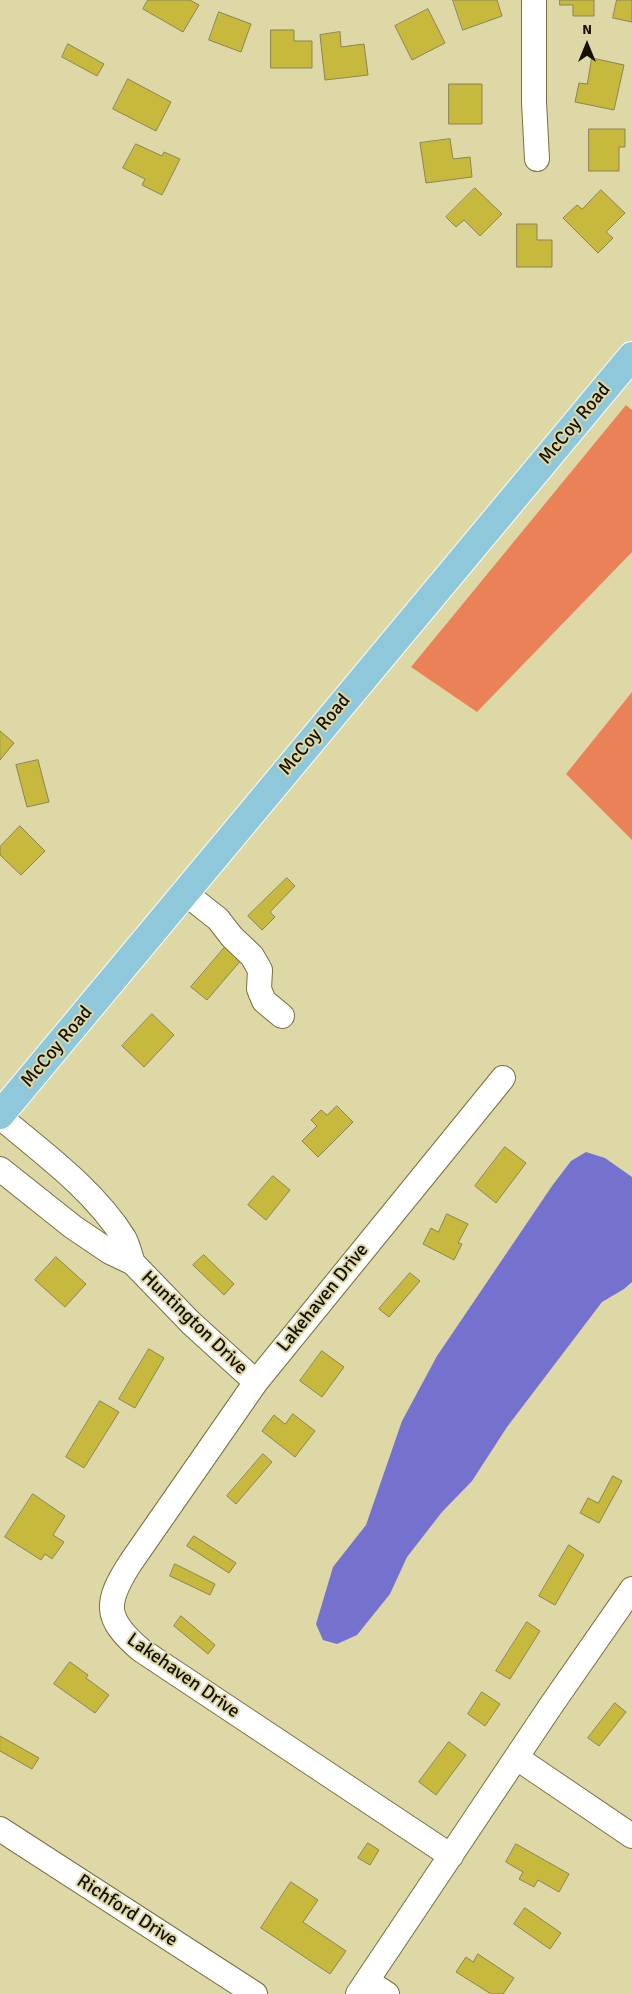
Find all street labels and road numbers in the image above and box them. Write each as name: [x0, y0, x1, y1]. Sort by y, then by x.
street label: McCoy Road: [534, 379, 616, 469]
street label: McCoy Road: [274, 690, 356, 780]
street label: McCoy Road: [16, 1002, 98, 1092]
street label: Lakehaven Drive: [272, 1239, 374, 1357]
street label: Huntington Drive: [136, 1266, 252, 1380]
street label: Lakehaven Drive: [122, 1629, 244, 1723]
street label: Richford Drive: [72, 1870, 182, 1952]

